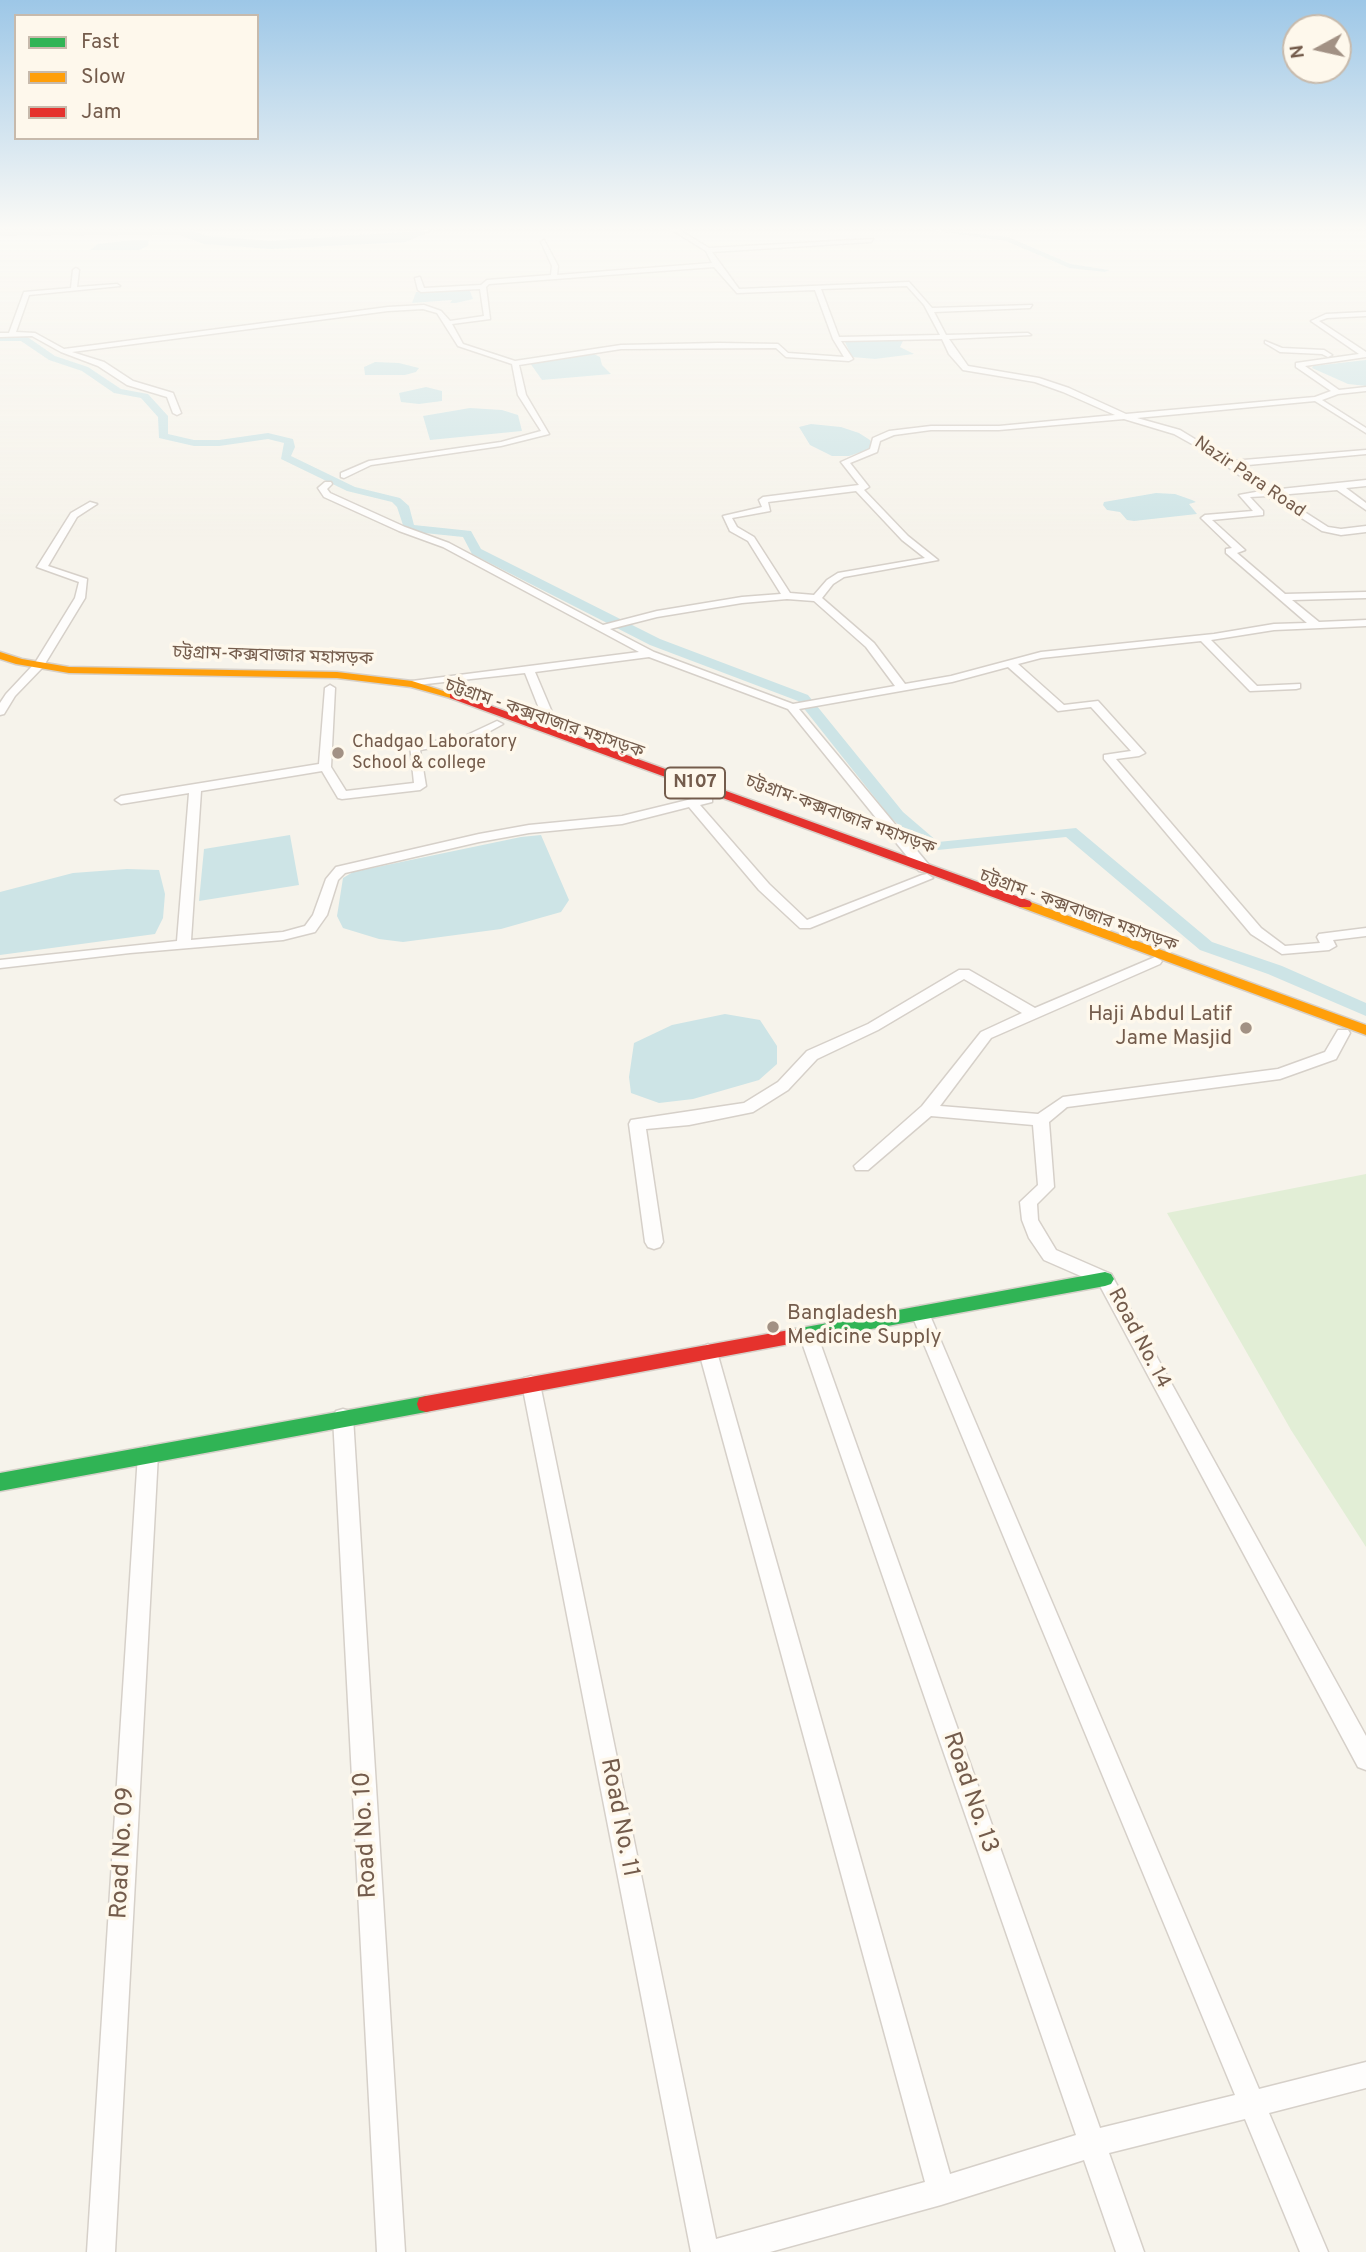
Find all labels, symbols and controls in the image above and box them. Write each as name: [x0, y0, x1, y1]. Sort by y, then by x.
legend: [14, 14, 259, 140]
north arrow: [1282, 14, 1352, 84]
text: Fast: [81, 29, 120, 56]
text: N: [1285, 43, 1311, 60]
text: Slow: [81, 64, 126, 91]
text: Jam: [81, 99, 122, 126]
street label: Nazir Para Road: [1189, 433, 1309, 523]
street label: চট্টগ্রাম-কক্সবাজার মহাসড়ক: [172, 643, 374, 671]
street label: চট্টগ্রাম - কক্সবাজার মহাসড়ক: [442, 676, 646, 764]
place label: Chadgao Laboratory School & college: [352, 732, 517, 774]
marker: Chadgao Laboratory School & college: [330, 745, 346, 761]
road number: N107: [665, 768, 725, 798]
street label: চট্টগ্রাম-কক্সবাজার মহাসড়ক: [742, 772, 938, 860]
street label: চট্টগ্রাম - কক্সবাজার মহাসড়ক: [976, 866, 1180, 958]
place label: Haji Abdul Latif Jame Masjid: [1088, 1003, 1232, 1053]
marker: Haji Abdul Latif Jame Masjid: [1238, 1020, 1254, 1036]
street label: Road No. 14: [1101, 1284, 1175, 1394]
place label: Bangladesh Medicine Supply: [787, 1302, 942, 1352]
marker: Bangladesh Medicine Supply: [765, 1319, 781, 1335]
street label: Road No. 13: [935, 1729, 1003, 1857]
street label: Road No. 11: [592, 1756, 644, 1880]
street label: Road No. 10: [349, 1771, 385, 1899]
street label: Road No. 09: [106, 1786, 142, 1920]

